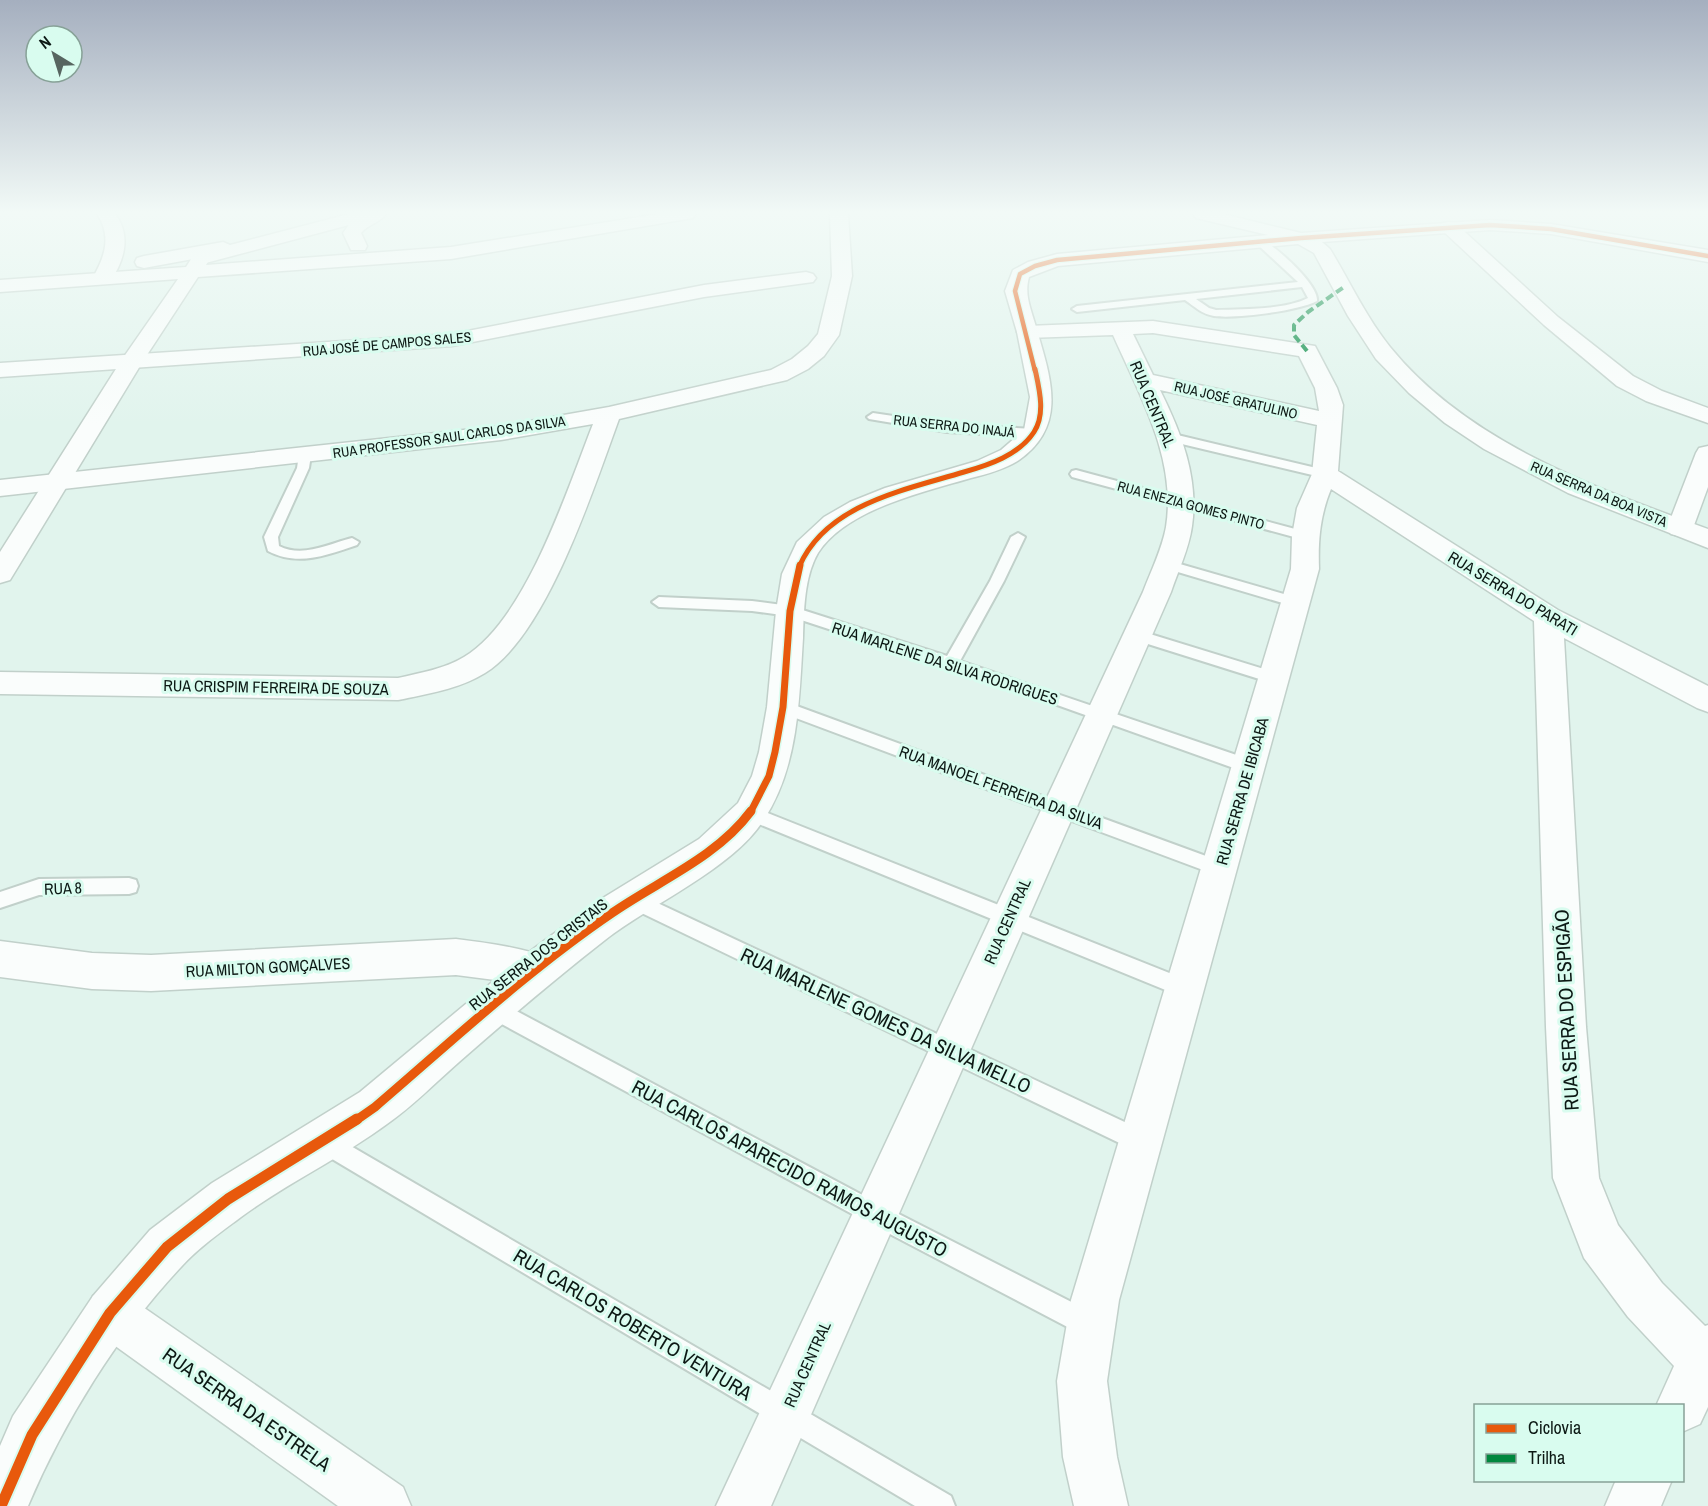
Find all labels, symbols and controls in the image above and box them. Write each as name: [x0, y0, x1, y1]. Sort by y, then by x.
north arrow: [24, 24, 84, 84]
text: N: [34, 31, 55, 54]
street label: RUA JOSÉ DE CAMPOS SALES: [302, 328, 472, 360]
street label: RUA CENTRAL: [1125, 357, 1181, 451]
street label: RUA JOSÉ GRATULINO: [1173, 377, 1300, 423]
street label: RUA SERRA DO INAJÁ: [892, 411, 1016, 441]
street label: RUA PROFESSOR SAUL CARLOS DA SILVA: [332, 412, 567, 462]
street label: RUA SERRA DA BOA VISTA: [1528, 457, 1670, 531]
street label: RUA ENEZIA GOMES PINTO: [1115, 477, 1267, 533]
street label: RUA SERRA DO PARATI: [1444, 546, 1582, 640]
street label: RUA MARLENE DA SILVA RODRIGUES: [829, 616, 1061, 710]
street label: RUA CRISPIM FERREIRA DE SOUZA: [163, 674, 389, 700]
street label: RUA SERRA DE IBICABA: [1210, 714, 1274, 867]
street label: RUA MANOEL FERREIRA DA SILVA: [896, 740, 1106, 834]
street label: RUA CENTRAL: [978, 874, 1036, 967]
street label: RUA 8: [44, 876, 82, 900]
street label: RUA SERRA DOS CRISTAIS: [464, 893, 612, 1015]
street label: RUA SERRA DO ESPIGÃO: [1547, 909, 1585, 1111]
street label: RUA MARLENE GOMES DA SILVA MELLO: [736, 941, 1036, 1099]
street label: RUA MILTON GOMÇALVES: [185, 952, 351, 982]
street label: RUA CARLOS APARECIDO RAMOS AUGUSTO: [627, 1073, 953, 1263]
street label: RUA CARLOS ROBERTO VENTURA: [509, 1242, 757, 1406]
street label: RUA CENTRAL: [778, 1317, 836, 1410]
street label: RUA SERRA DA ESTRELA: [157, 1341, 337, 1477]
legend: [1474, 1404, 1684, 1482]
text: Ciclovia: [1528, 1415, 1581, 1440]
text: Trilha: [1528, 1445, 1565, 1470]

